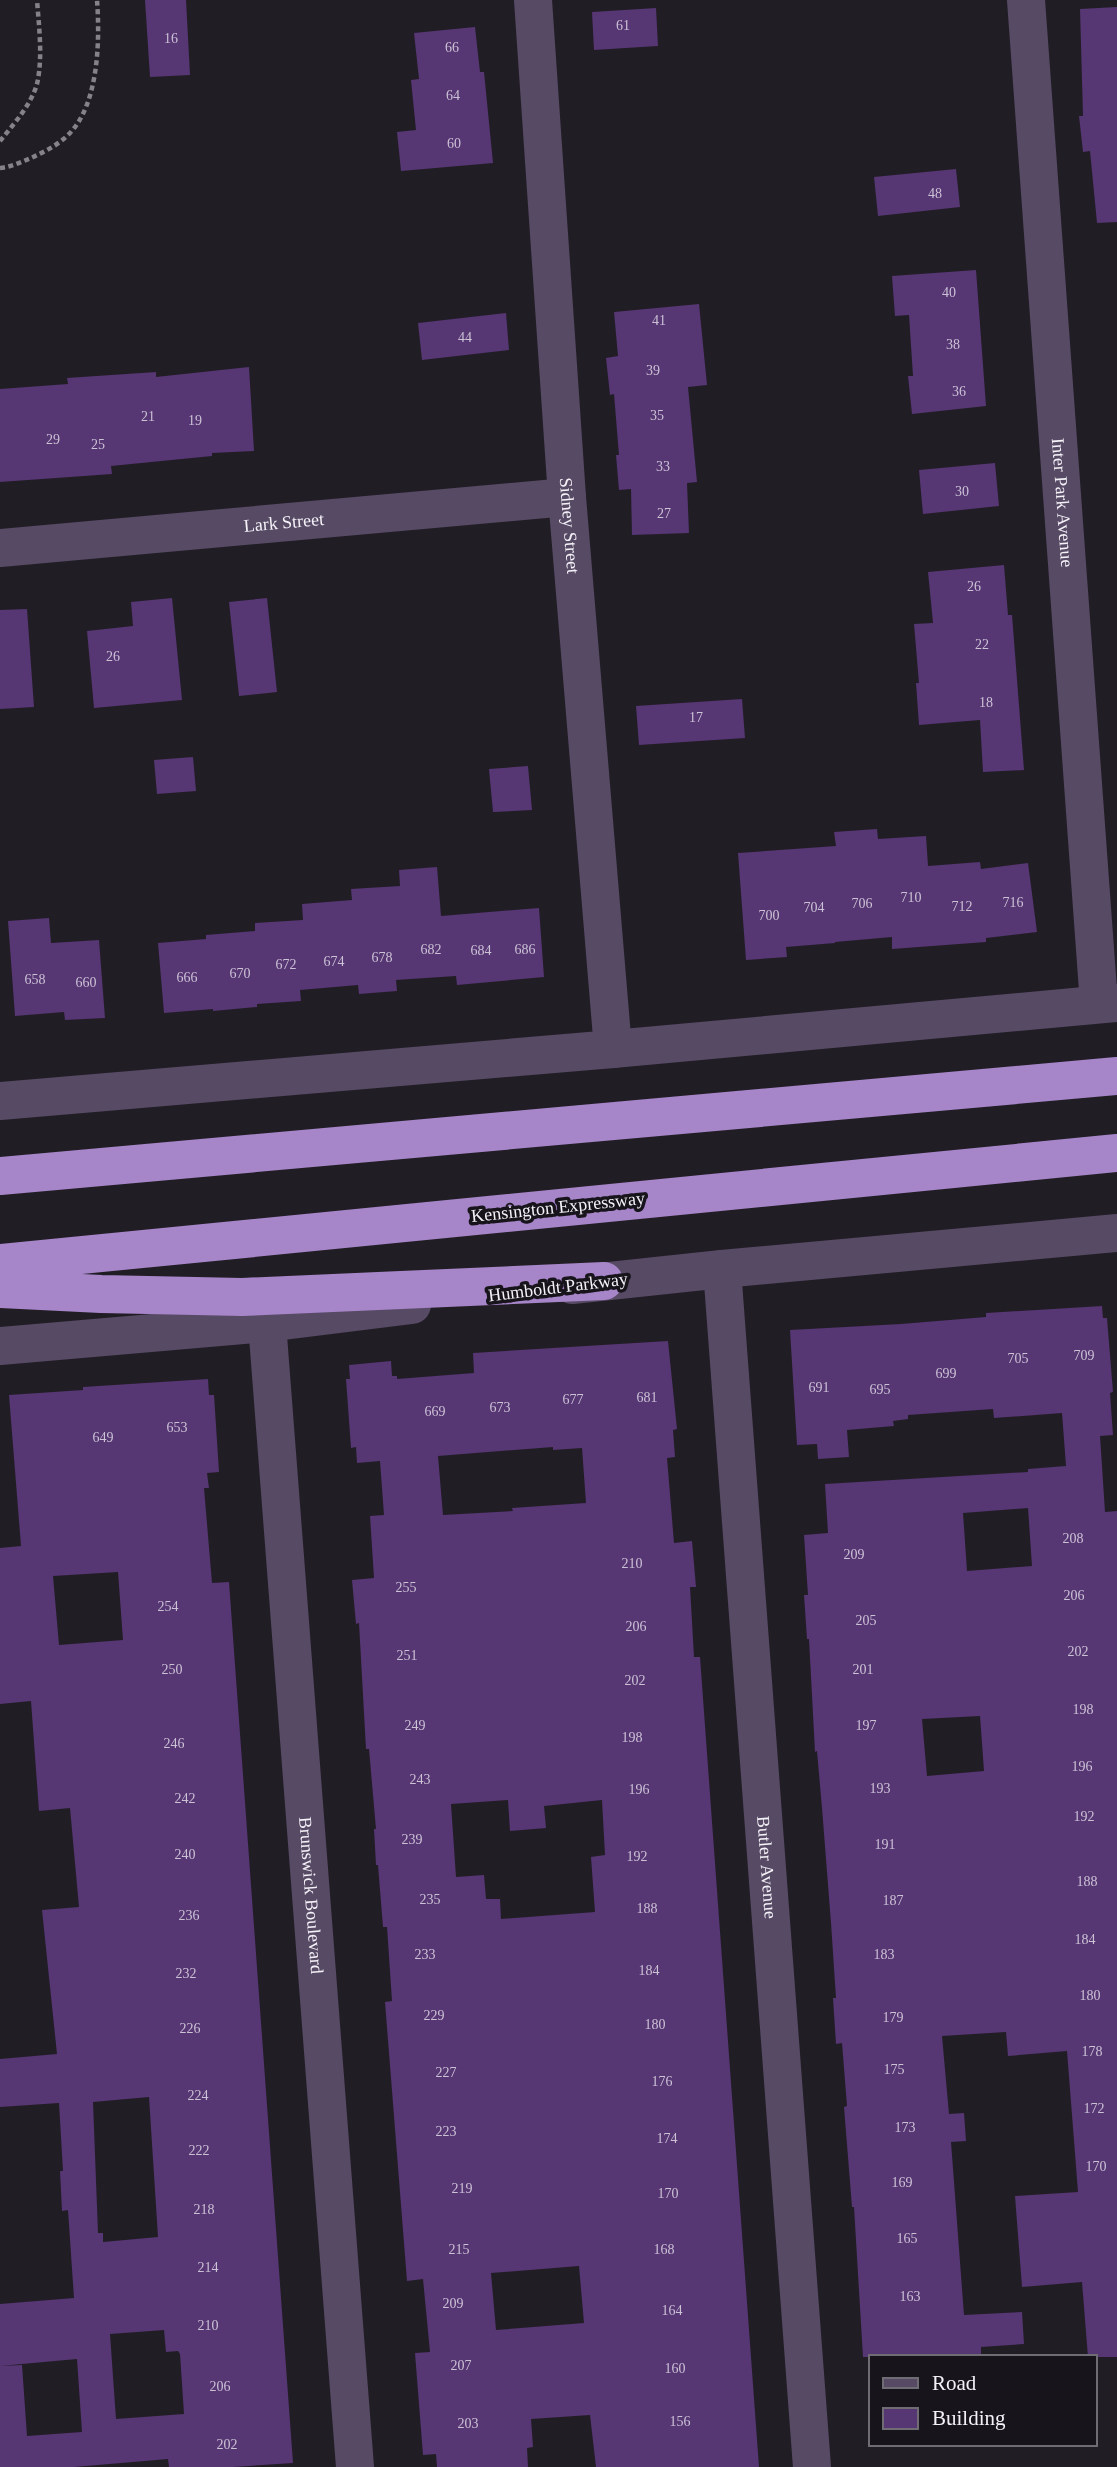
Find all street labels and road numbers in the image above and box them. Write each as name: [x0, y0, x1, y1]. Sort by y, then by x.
street label: Inter Park Avenue: [1048, 437, 1077, 568]
street label: Sidney Street: [556, 477, 583, 575]
street label: Lark Street: [243, 509, 325, 536]
street label: Kensington Expressway: [470, 1188, 646, 1226]
street label: Humboldt Parkway: [487, 1269, 629, 1305]
street label: Butler Avenue: [753, 1815, 781, 1920]
street label: Brunswick Boulevard: [295, 1816, 327, 1975]

